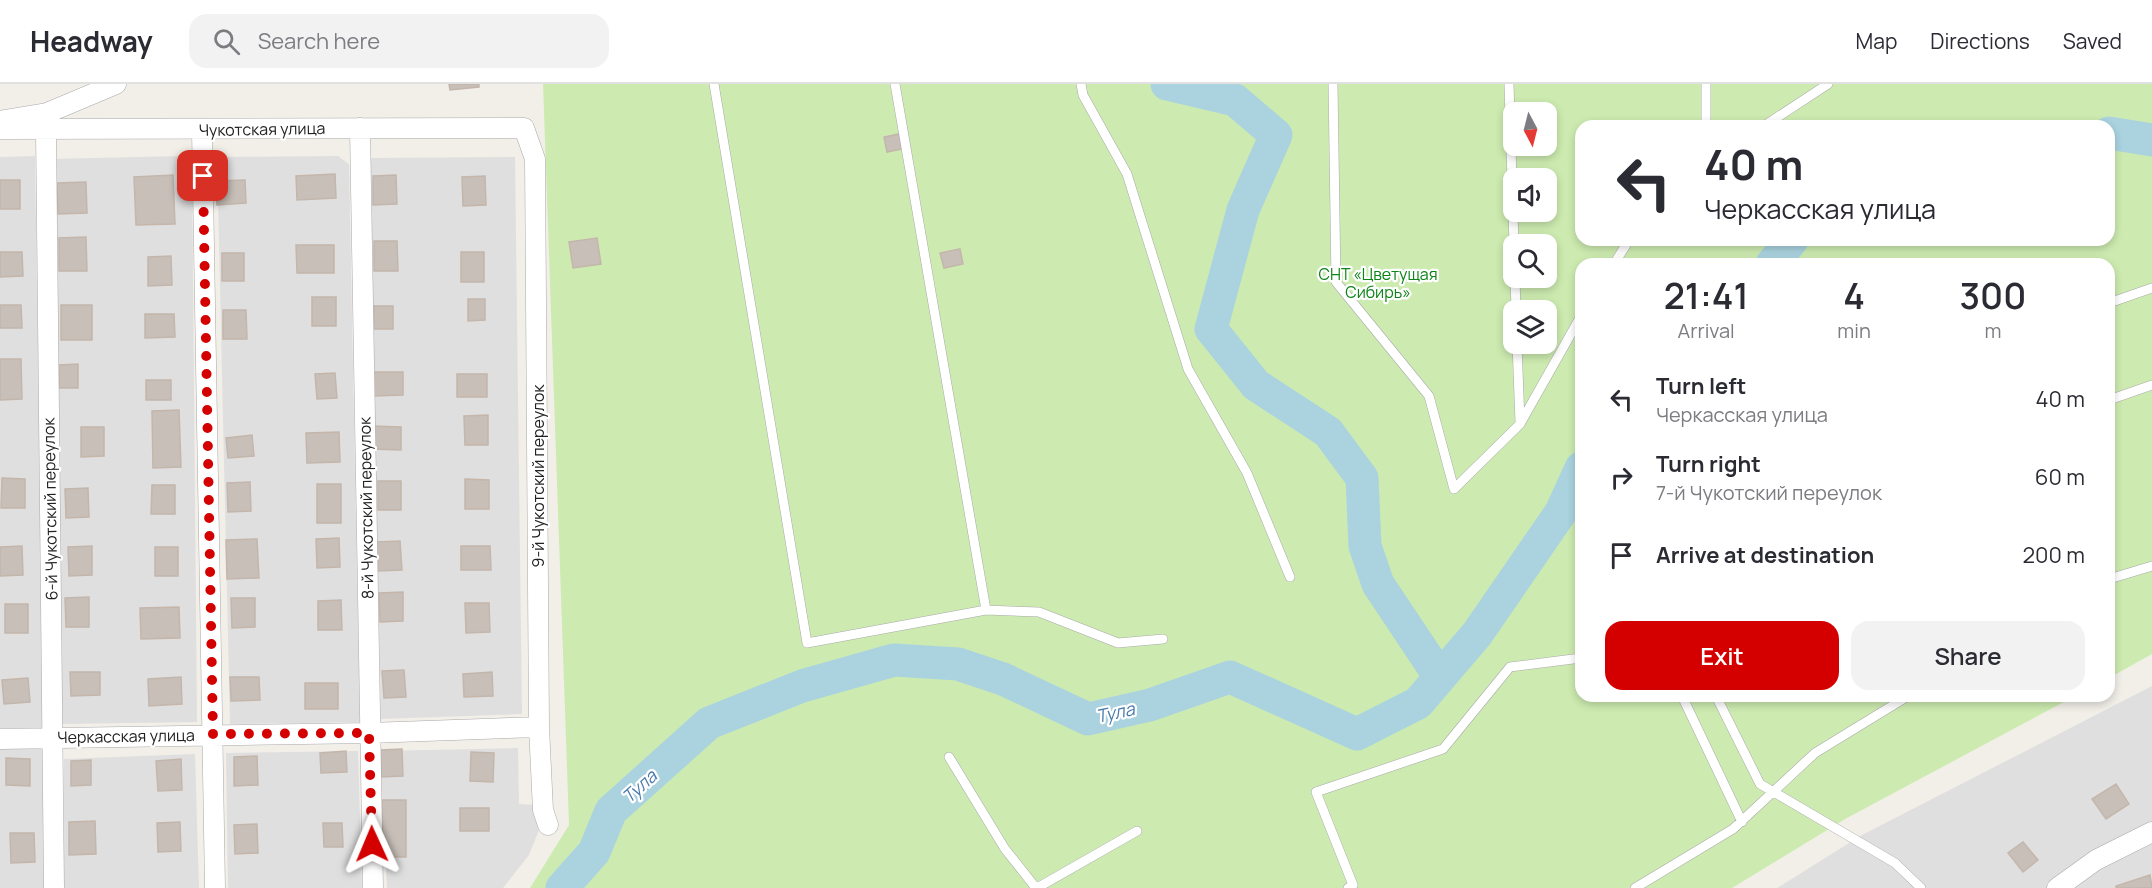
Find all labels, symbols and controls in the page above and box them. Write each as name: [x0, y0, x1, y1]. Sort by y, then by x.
search box: [189, 14, 609, 68]
text: Headway: [30, 22, 153, 60]
icon: search: [210, 25, 243, 58]
text: Search here: [258, 26, 380, 56]
text: Map: [1856, 27, 1897, 55]
text: Directions: [1930, 27, 2030, 55]
text: Saved: [2063, 27, 2122, 55]
north arrow: [1503, 102, 1557, 156]
map controls: [1503, 102, 1557, 354]
street label: Чукотская улица: [198, 117, 326, 141]
text: 40 m: [1704, 135, 1803, 193]
icon: left: [1605, 144, 1683, 222]
pin: [177, 150, 228, 201]
icon: arrive: [186, 159, 219, 192]
button: sound: [1503, 168, 1557, 222]
text: Черкасская улица: [1704, 190, 1936, 227]
button: search: [1503, 234, 1557, 288]
park label: СНТ «Цветущая Сибирь»: [1319, 263, 1437, 303]
text: 21:41: [1664, 271, 1749, 320]
text: 4: [1843, 271, 1865, 320]
text: 300: [1960, 271, 2026, 320]
button: layers: [1503, 300, 1557, 354]
text: Arrival: [1678, 317, 1735, 344]
text: min: [1837, 317, 1871, 344]
text: m: [1984, 317, 2001, 344]
text: Turn left: [1656, 371, 1746, 401]
icon: left: [1605, 383, 1638, 416]
street label: 9-й Чукотский переулок: [527, 384, 549, 567]
text: 40 m: [2036, 384, 2085, 414]
text: Черкасская улица: [1656, 401, 1828, 428]
street label: 6-й Чукотский переулок: [37, 416, 63, 601]
street label: 8-й Чукотский переулок: [353, 416, 379, 599]
text: Turn right: [1656, 449, 1761, 479]
icon: right: [1605, 461, 1638, 494]
text: 60 m: [2035, 462, 2085, 492]
text: 7-й Чукотский переулок: [1656, 479, 1882, 506]
icon: arrive: [1605, 539, 1638, 572]
text: Arrive at destination: [1656, 540, 1874, 570]
text: 200 m: [2023, 540, 2085, 570]
button: Exit: [1605, 621, 1839, 690]
button: Share: [1851, 621, 2085, 690]
water label: Тула: [1093, 696, 1138, 728]
street label: Черкасская улица: [57, 724, 195, 748]
water label: Тула: [616, 763, 662, 808]
position arrow: [340, 812, 404, 876]

